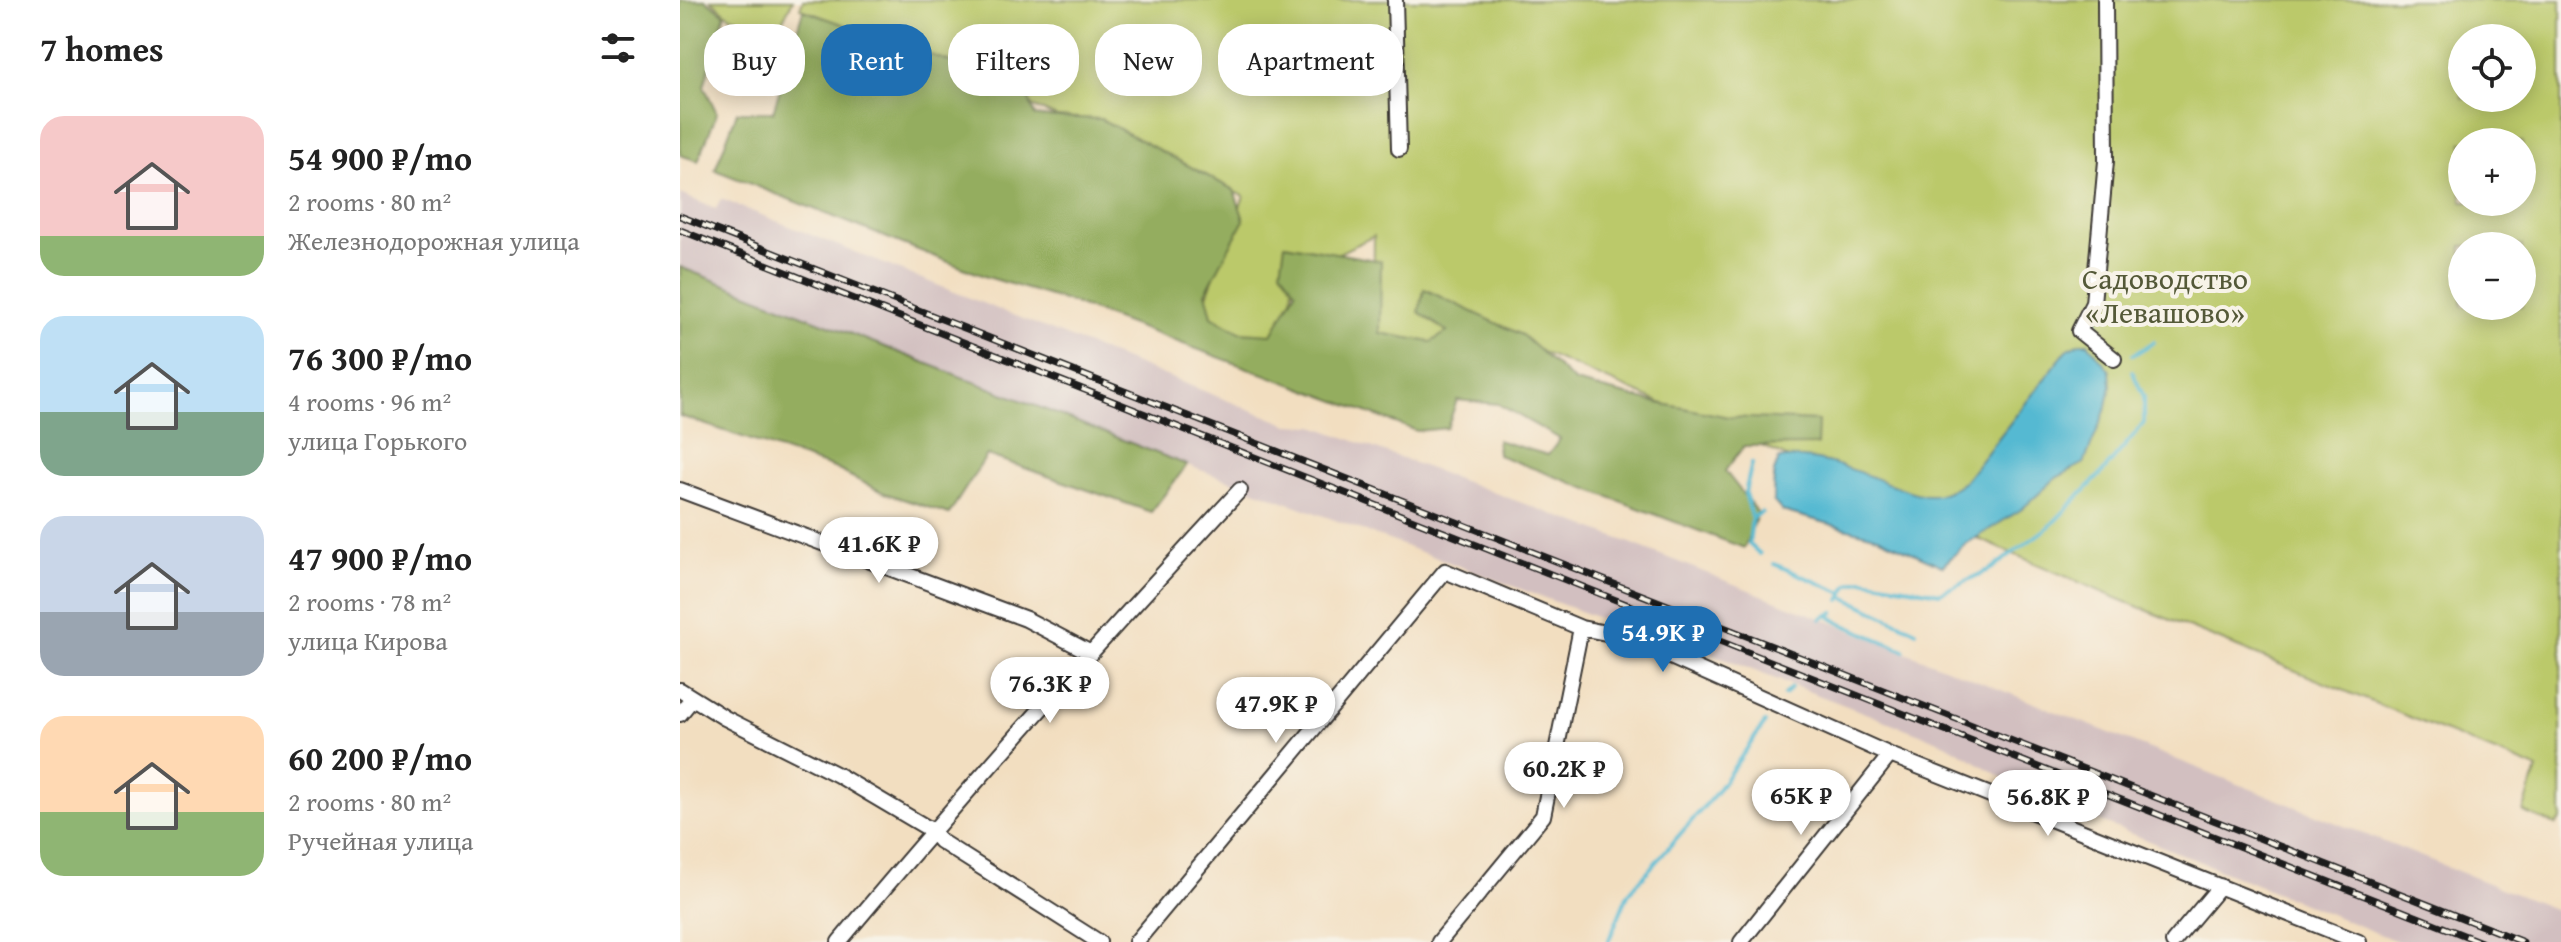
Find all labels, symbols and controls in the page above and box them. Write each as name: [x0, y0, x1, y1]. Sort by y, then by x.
text: 7 homes: [40, 24, 164, 73]
chip: Buy: [704, 24, 805, 96]
chip: Rent: [821, 24, 932, 96]
chip: Filters: [948, 24, 1079, 96]
chip: New: [1095, 24, 1202, 96]
chip: Apartment: [1218, 24, 1403, 96]
map controls: [2448, 24, 2536, 320]
button: locate: [2448, 24, 2536, 112]
icon: filters: [596, 26, 640, 70]
button: +: [2448, 128, 2536, 216]
text: 54 900 ₽/mo: [288, 133, 472, 182]
icon: home: [104, 148, 200, 244]
text: 2 rooms · 80 m²: [288, 182, 451, 221]
text: Железнодорожная улица: [288, 221, 580, 260]
button: −: [2448, 232, 2536, 320]
park label: Садоводство «Левашово»: [2082, 256, 2248, 334]
text: 76 300 ₽/mo: [288, 333, 472, 382]
icon: home: [104, 348, 200, 444]
text: 4 rooms · 96 m²: [288, 382, 451, 421]
text: улица Горького: [288, 421, 467, 460]
pin: 41.6K ₽: [805, 517, 953, 585]
text: 41.6K ₽: [837, 523, 921, 562]
text: 47 900 ₽/mo: [288, 533, 472, 582]
icon: home: [104, 548, 200, 644]
text: 2 rooms · 78 m²: [288, 582, 451, 621]
pin: 54.9K ₽: [1589, 606, 1737, 674]
text: 54.9K ₽: [1621, 612, 1705, 651]
text: улица Кирова: [288, 621, 448, 660]
pin: 76.3K ₽: [976, 657, 1124, 725]
text: 76.3K ₽: [1008, 663, 1092, 702]
pin: 47.9K ₽: [1202, 677, 1350, 745]
text: 47.9K ₽: [1234, 683, 1318, 722]
text: 60 200 ₽/mo: [288, 733, 472, 782]
pin: 60.2K ₽: [1490, 742, 1638, 810]
icon: home: [104, 748, 200, 844]
text: 60.2K ₽: [1522, 748, 1606, 787]
pin: 65K ₽: [1745, 769, 1857, 837]
pin: 56.8K ₽: [1974, 770, 2122, 838]
text: 65K ₽: [1770, 775, 1832, 814]
text: 56.8K ₽: [2006, 776, 2090, 815]
text: 2 rooms · 80 m²: [288, 782, 451, 821]
text: Ручейная улица: [288, 821, 473, 860]

